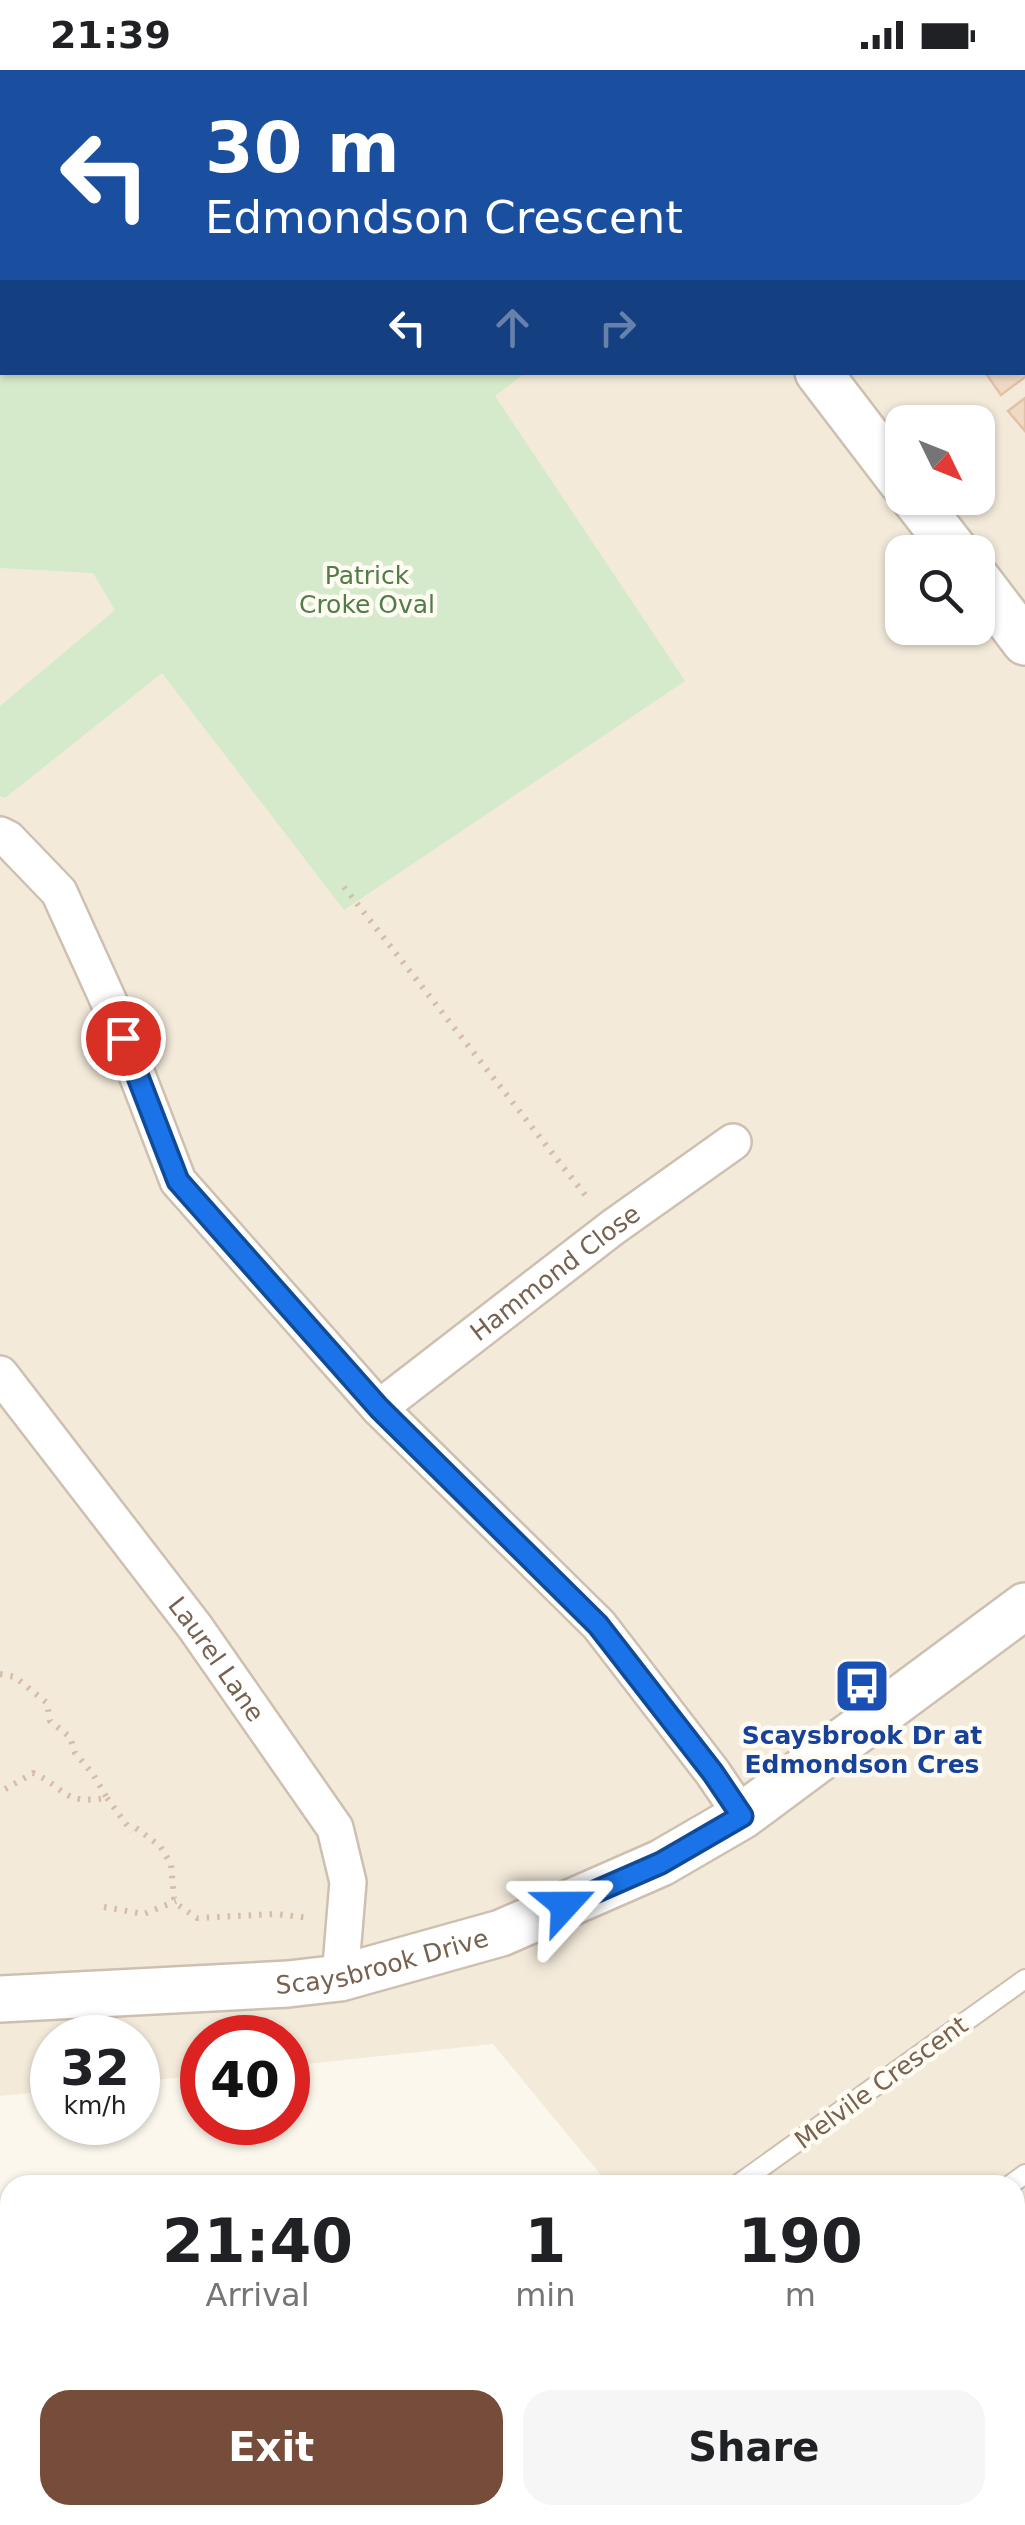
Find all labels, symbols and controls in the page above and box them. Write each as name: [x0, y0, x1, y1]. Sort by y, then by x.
text: 21:39: [50, 13, 171, 57]
text: 30 m: [205, 107, 400, 189]
icon: left: [40, 110, 170, 240]
text: Edmondson Crescent: [205, 191, 683, 244]
icon: left: [380, 300, 435, 355]
icon: ahead: [485, 300, 540, 355]
icon: right: [590, 300, 645, 355]
north arrow: [885, 405, 995, 515]
map controls: [885, 405, 995, 645]
button: search: [885, 535, 995, 645]
park label: Patrick Croke Oval: [299, 561, 435, 619]
pin: [81, 996, 166, 1081]
icon: arrive: [96, 1011, 151, 1066]
street label: Hammond Close: [465, 1199, 646, 1347]
street label: Laurel Lane: [162, 1591, 270, 1727]
bus stop icon: Scaysbrook Dr at Edmondson Cres: [832, 1656, 892, 1716]
place label: Scaysbrook Dr at Edmondson Cres: [742, 1721, 982, 1779]
position arrow: [513, 1853, 617, 1957]
street label: Scaysbrook Drive: [275, 1923, 492, 2000]
street label: Melvile Crescent: [789, 2010, 973, 2155]
speed limit sign: 40: [180, 2015, 310, 2145]
text: 32: [60, 2039, 130, 2097]
text: km/h: [63, 2091, 127, 2120]
text: 21:40: [162, 2206, 353, 2276]
text: 1: [524, 2206, 566, 2276]
text: 190: [738, 2206, 863, 2276]
text: Arrival: [206, 2276, 310, 2314]
text: min: [515, 2276, 576, 2314]
text: m: [785, 2276, 816, 2314]
button: Exit: [40, 2390, 503, 2505]
button: Share: [523, 2390, 985, 2505]

